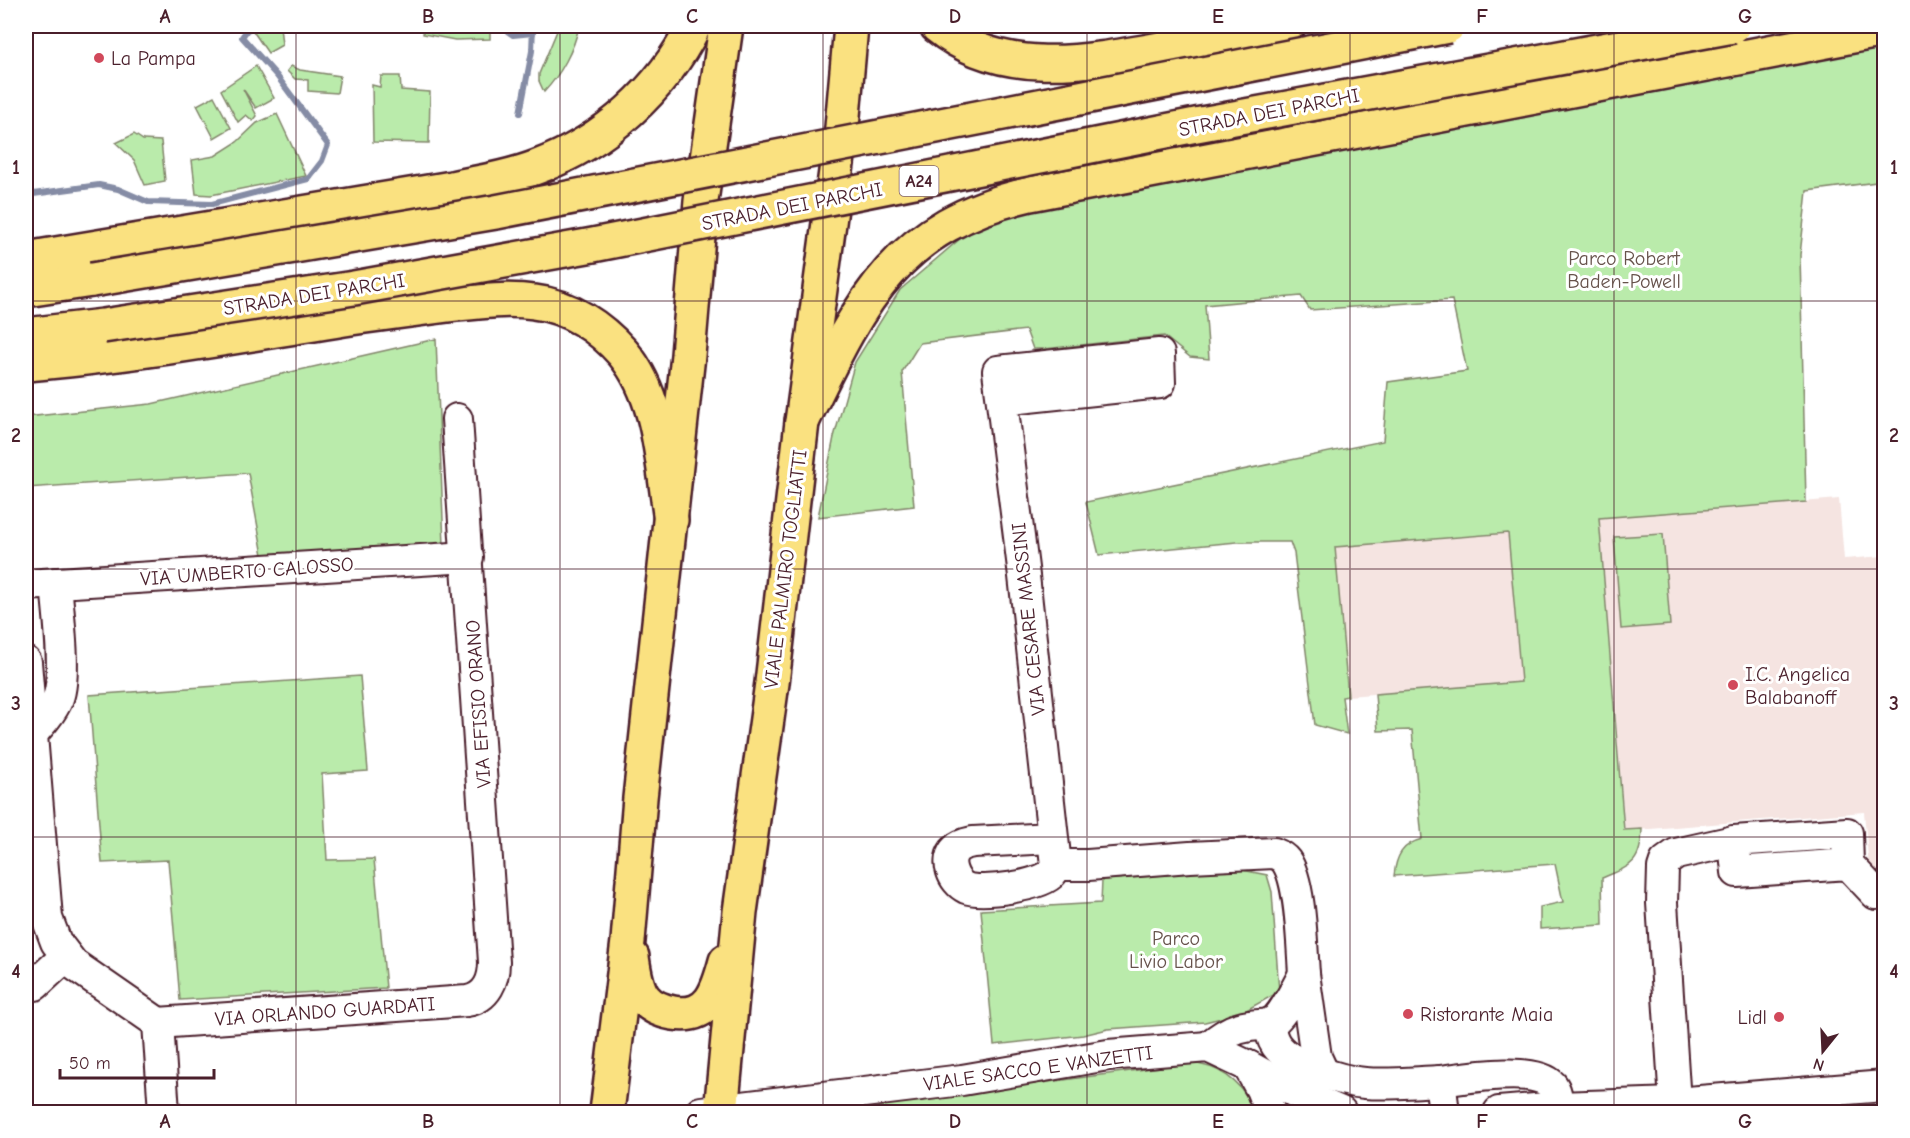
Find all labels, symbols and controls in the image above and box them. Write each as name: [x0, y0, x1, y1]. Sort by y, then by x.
text: A: [159, 5, 171, 28]
text: B: [422, 5, 434, 28]
text: C: [686, 5, 698, 28]
text: D: [949, 5, 961, 28]
text: E: [1212, 5, 1224, 28]
text: F: [1476, 5, 1488, 28]
text: G: [1738, 5, 1752, 28]
place label: La Pampa: [111, 47, 196, 70]
marker: La Pampa: [92, 51, 106, 65]
street label: STRADA DEI PARCHI: [1177, 84, 1362, 141]
text: 1: [12, 156, 20, 179]
text: 1: [1890, 156, 1898, 179]
road number: A24: [900, 166, 938, 196]
street label: STRADA DEI PARCHI: [700, 178, 885, 235]
park label: Parco Robert Baden-Powell: [1567, 247, 1681, 293]
street label: STRADA DEI PARCHI: [222, 269, 407, 320]
text: 2: [11, 424, 21, 447]
text: 2: [1889, 424, 1899, 447]
street label: VIALE PALMIRO TOGLIATTI: [759, 448, 812, 690]
street label: VIA CESARE MASSINI: [1007, 521, 1050, 717]
street label: VIA UMBERTO CALOSSO: [140, 553, 354, 590]
street label: VIA EFISIO ORANO: [461, 619, 496, 789]
place label: I.C. Angelica Balabanoff: [1745, 663, 1850, 709]
marker: I.C. Angelica Balabanoff: [1726, 678, 1740, 692]
text: 3: [11, 692, 21, 715]
text: 3: [1889, 692, 1899, 715]
park label: Parco Livio Labor: [1129, 927, 1223, 973]
text: 4: [11, 960, 21, 983]
text: 4: [1889, 960, 1899, 983]
street label: VIA ORLANDO GUARDATI: [214, 992, 436, 1031]
place label: Ristorante Maia: [1420, 1003, 1553, 1026]
place label: Lidl: [1737, 1006, 1767, 1029]
marker: Ristorante Maia: [1401, 1007, 1415, 1021]
marker: Lidl: [1772, 1010, 1786, 1024]
north arrow: [1793, 1021, 1853, 1081]
street label: VIALE SACCO E VANZETTI: [922, 1041, 1154, 1096]
scale bar: [60, 1042, 214, 1080]
text: 50 m: [69, 1053, 111, 1074]
text: N: [1811, 1054, 1826, 1074]
text: A: [159, 1110, 171, 1133]
text: B: [422, 1110, 434, 1133]
text: C: [686, 1110, 698, 1133]
text: D: [949, 1110, 961, 1133]
text: E: [1212, 1110, 1224, 1133]
text: F: [1476, 1110, 1488, 1133]
text: G: [1738, 1110, 1752, 1133]

